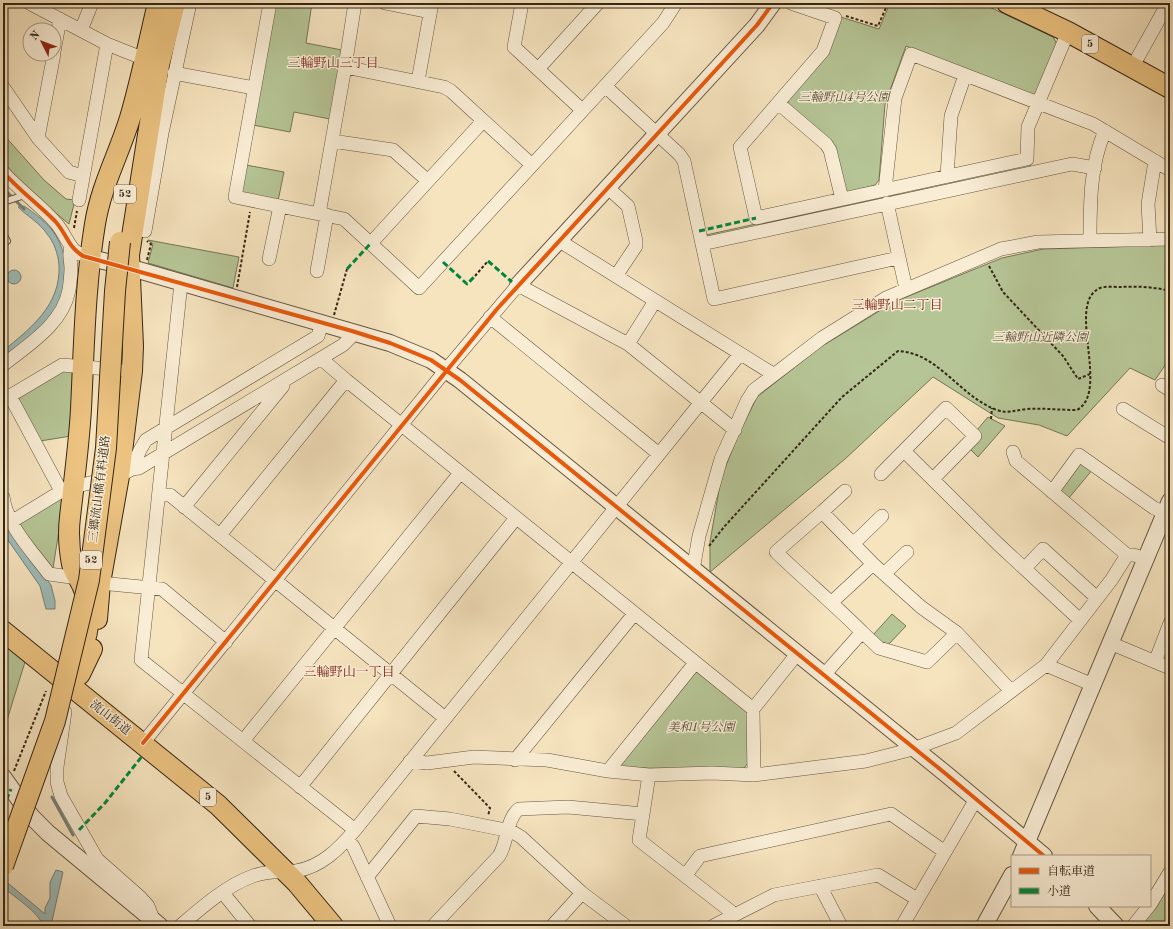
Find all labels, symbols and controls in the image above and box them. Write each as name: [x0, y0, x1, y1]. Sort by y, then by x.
north arrow: [22, 22, 62, 62]
text: N: [29, 29, 43, 43]
road number: 5: [1082, 35, 1098, 53]
district label: 三輪野山三丁目: [287, 56, 379, 70]
park label: 三輪野山4号公園: [799, 90, 891, 104]
road number: 52: [114, 185, 136, 203]
district label: 三輪野山二丁目: [851, 298, 943, 312]
park label: 三輪野山近隣公園: [992, 330, 1090, 344]
street label: 三郷流山橋有料道路: [85, 434, 113, 543]
road number: 52: [80, 551, 102, 569]
district label: 三輪野山一丁目: [303, 665, 395, 679]
street label: 流山街道: [87, 697, 134, 738]
park label: 美和1号公園: [668, 720, 736, 734]
road number: 5: [200, 788, 216, 806]
legend: [1011, 855, 1151, 907]
text: 自転車道: [1047, 864, 1095, 878]
text: 小道: [1047, 884, 1071, 898]

